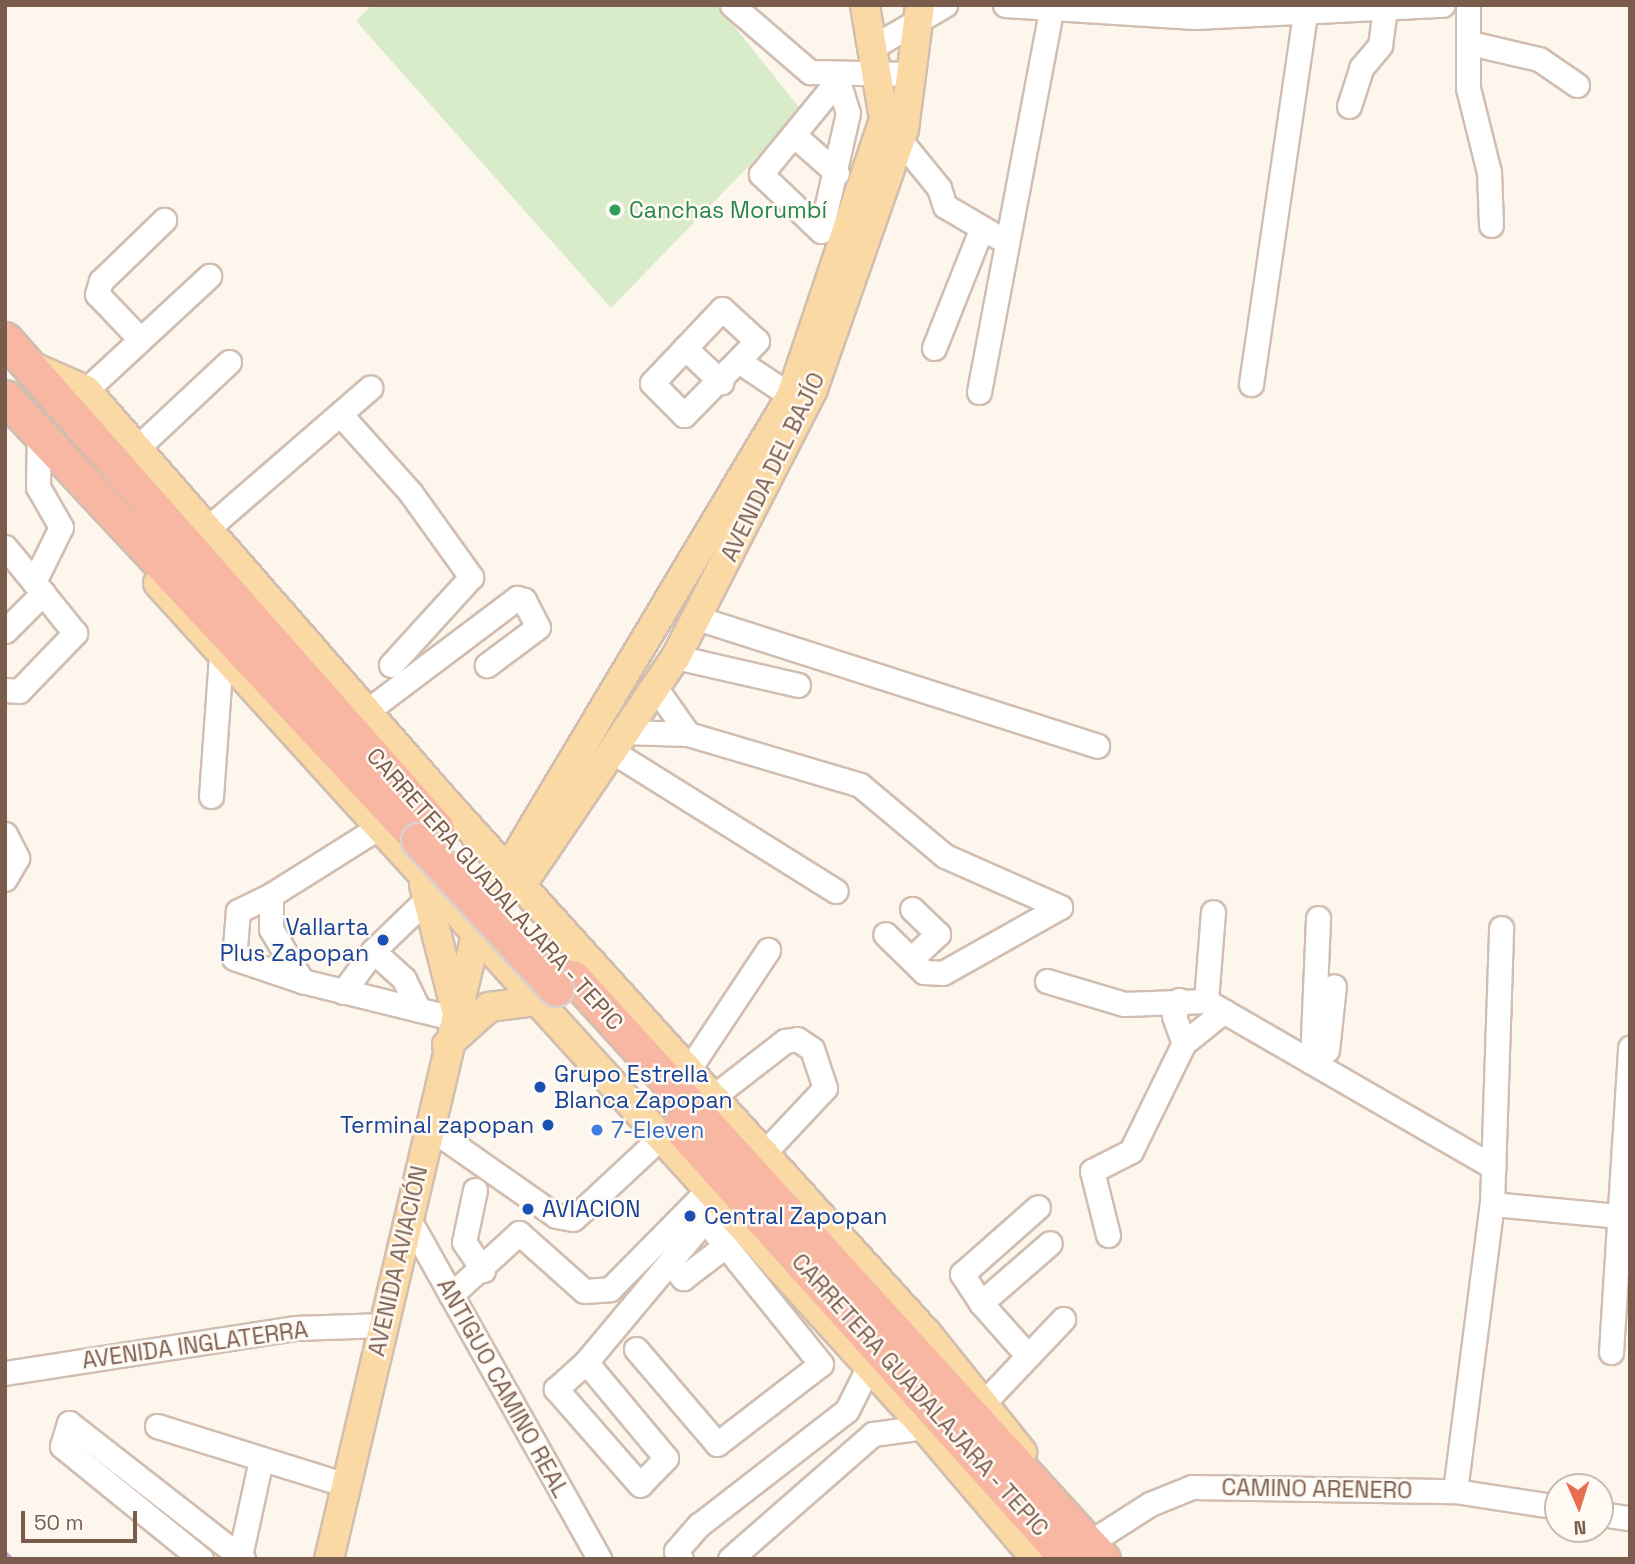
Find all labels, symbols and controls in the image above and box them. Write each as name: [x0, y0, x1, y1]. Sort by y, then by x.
place label: Canchas Morumbí: [629, 196, 827, 224]
marker: Canchas Morumbí: [607, 202, 623, 218]
street label: AVENIDA DEL BAJÍO: [715, 368, 831, 566]
street label: CARRETERA GUADALAJARA - TEPIC: [360, 741, 630, 1037]
place label: Vallarta Plus Zapopan: [220, 913, 369, 967]
marker: Vallarta Plus Zapopan: [375, 932, 391, 948]
place label: Grupo Estrella Blanca Zapopan: [554, 1060, 733, 1114]
marker: Grupo Estrella Blanca Zapopan: [532, 1079, 548, 1095]
place label: Terminal zapopan: [340, 1111, 534, 1139]
place label: 7-Eleven: [611, 1116, 704, 1144]
marker: Terminal zapopan: [540, 1117, 556, 1133]
marker: 7-Eleven: [589, 1122, 605, 1138]
street label: AVENIDA AVIACIÓN: [363, 1163, 433, 1359]
place label: AVIACION: [542, 1195, 640, 1223]
marker: AVIACION: [520, 1201, 536, 1217]
place label: Central Zapopan: [704, 1202, 887, 1230]
marker: Central Zapopan: [682, 1208, 698, 1224]
street label: CARRETERA GUADALAJARA - TEPIC: [785, 1247, 1055, 1543]
street label: ANTIGUO CAMINO REAL: [431, 1274, 575, 1502]
street label: AVENIDA INGLATERRA: [80, 1315, 310, 1375]
north arrow: [1544, 1473, 1614, 1543]
street label: CAMINO ARENERO: [1221, 1474, 1413, 1504]
scale bar: [24, 1498, 140, 1542]
text: 50 m: [34, 1509, 84, 1536]
text: N: [1573, 1515, 1587, 1540]

